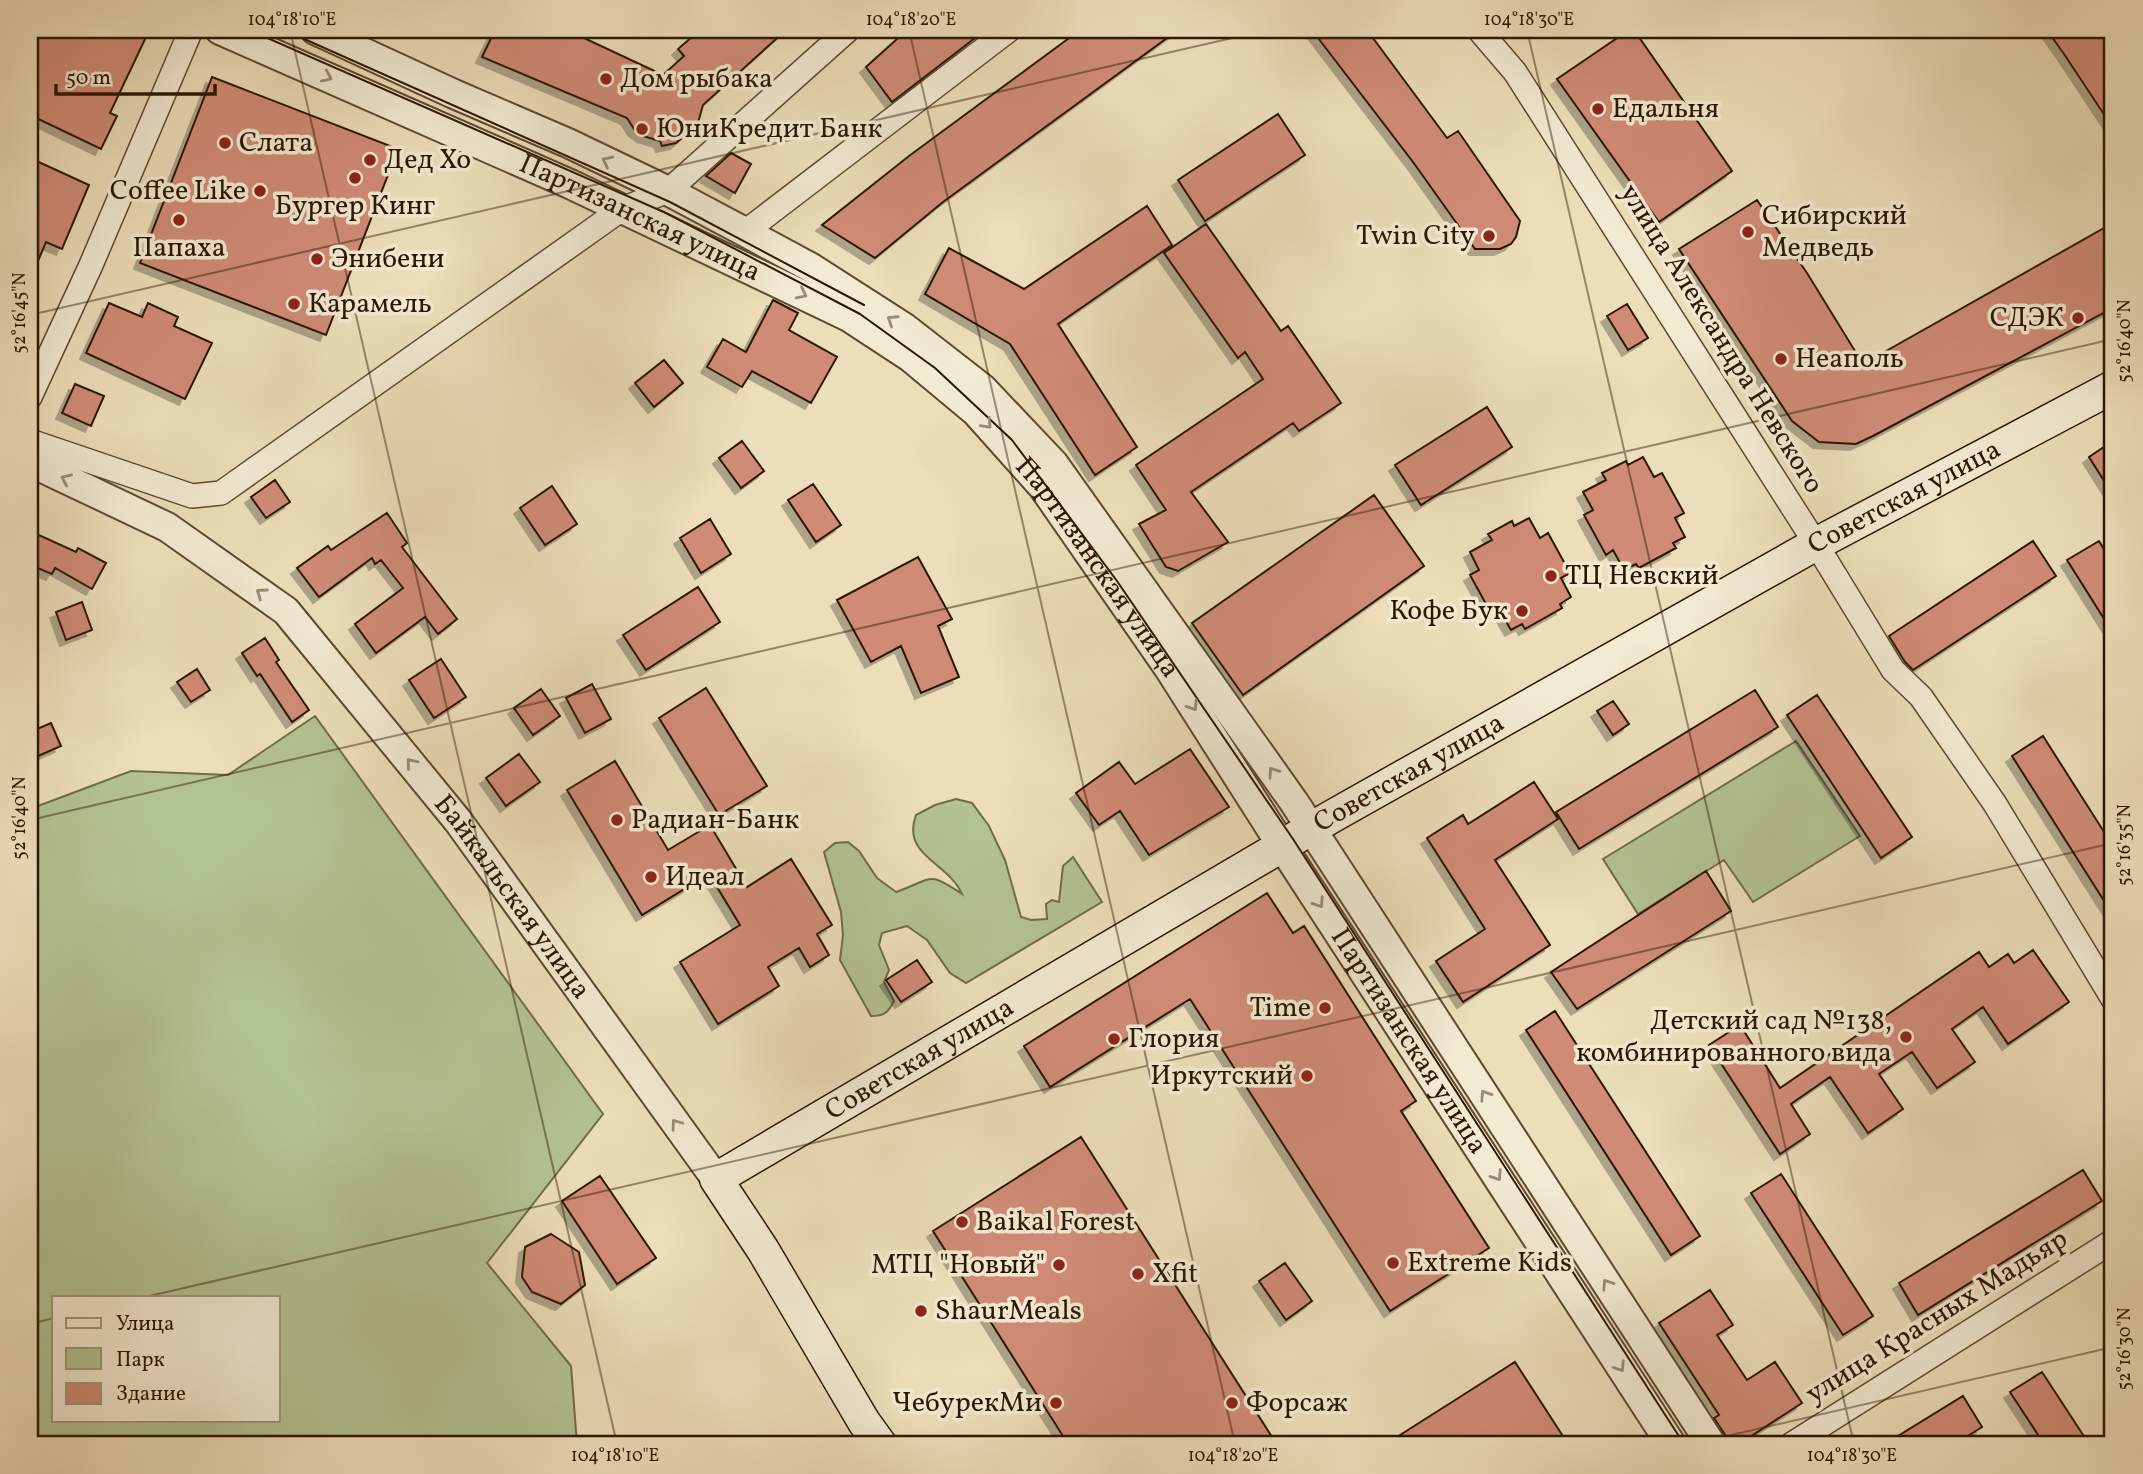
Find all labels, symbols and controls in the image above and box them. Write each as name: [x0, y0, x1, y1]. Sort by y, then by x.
text: 104°18'10"E: [248, 8, 336, 33]
text: 104°18'20"E: [866, 8, 957, 33]
text: 104°18'30"E: [1484, 8, 1574, 33]
scale bar: [56, 52, 215, 96]
place label: Дом рыбака: [620, 60, 773, 99]
text: 50 m: [66, 64, 111, 93]
one-way arrow: [320, 69, 332, 83]
marker: Дом рыбака: [598, 71, 614, 87]
place label: Едальня: [1612, 90, 1719, 129]
marker: Едальня: [1590, 101, 1606, 117]
place label: ЮниКредит Банк: [656, 110, 882, 149]
marker: ЮниКредит Банк: [634, 121, 650, 137]
place label: Слата: [239, 124, 313, 163]
marker: Слата: [217, 135, 233, 151]
place label: Дед Хо: [384, 141, 471, 180]
street label: Партизанская улица: [513, 144, 767, 292]
marker: Дед Хо: [362, 152, 378, 168]
one-way arrow: [601, 156, 614, 170]
marker: Бургер Кинг: [347, 170, 363, 186]
place label: Coffee Like: [110, 172, 246, 211]
street label: улица Александра Невского: [1609, 177, 1833, 501]
marker: Coffee Like: [252, 183, 268, 199]
place label: Бургер Кинг: [275, 187, 435, 226]
place label: Сибирский Медведь: [1762, 197, 1907, 268]
marker: Папаха: [171, 212, 187, 228]
place label: Twin Сity: [1356, 217, 1475, 256]
marker: Сибирский Медведь: [1740, 224, 1756, 240]
marker: Twin Сity: [1481, 228, 1497, 244]
place label: Папаха: [132, 229, 226, 268]
place label: Энибени: [331, 240, 445, 279]
marker: Энибени: [309, 251, 325, 267]
text: 52°16'45"N: [8, 272, 33, 354]
place label: Карамель: [308, 285, 432, 324]
one-way arrow: [795, 285, 807, 299]
marker: Карамель: [286, 296, 302, 312]
place label: СДЭК: [1990, 299, 2064, 338]
text: 52°16'40"N: [2113, 299, 2138, 383]
marker: СДЭК: [2070, 310, 2086, 326]
one-way arrow: [887, 315, 900, 328]
place label: Неаполь: [1795, 340, 1904, 379]
marker: Неаполь: [1773, 351, 1789, 367]
one-way arrow: [978, 416, 991, 429]
street label: Советская улица: [1801, 430, 2008, 564]
street label: Партизанская улица: [1006, 448, 1189, 685]
one-way arrow: [60, 473, 73, 487]
place label: ТЦ Невский: [1565, 557, 1718, 596]
marker: ТЦ Невский: [1543, 568, 1559, 584]
one-way arrow: [256, 589, 269, 601]
place label: Кофе Бук: [1389, 592, 1508, 631]
marker: Кофе Бук: [1514, 603, 1530, 619]
one-way arrow: [1184, 698, 1197, 711]
street label: Советская улица: [1306, 704, 1512, 842]
one-way arrow: [407, 759, 419, 772]
one-way arrow: [1269, 767, 1281, 780]
text: 52°16'40"N: [8, 776, 33, 860]
street label: Байкальская улица: [424, 786, 600, 1007]
place label: Радиан-Банк: [631, 801, 799, 840]
text: 52°16'35"N: [2113, 804, 2138, 886]
marker: Радиан-Банк: [609, 812, 625, 828]
place label: Идеал: [665, 858, 744, 897]
marker: Идеал: [643, 869, 659, 885]
one-way arrow: [1311, 895, 1324, 908]
street label: Партизанская улица: [1321, 920, 1497, 1162]
street label: Советская улица: [818, 988, 1021, 1130]
place label: Time: [1250, 989, 1311, 1028]
marker: Time: [1317, 1000, 1333, 1016]
place label: Детский сад №138, комбинированного вида: [1576, 1002, 1892, 1073]
place label: Глория: [1128, 1020, 1219, 1059]
marker: Детский сад №138, комбинированного вида: [1898, 1029, 1914, 1045]
marker: Глория: [1106, 1031, 1122, 1047]
place label: Иркутский: [1150, 1057, 1293, 1096]
marker: Иркутский: [1299, 1068, 1315, 1084]
one-way arrow: [1480, 1090, 1493, 1103]
one-way arrow: [672, 1119, 684, 1132]
one-way arrow: [1488, 1168, 1501, 1181]
place label: Baikal Forest: [976, 1203, 1135, 1242]
marker: Baikal Forest: [954, 1214, 970, 1230]
street label: улица Красных Мадьяр: [1798, 1220, 2076, 1414]
place label: Extreme Kids: [1407, 1244, 1572, 1283]
place label: МТЦ "Новый": [871, 1246, 1045, 1285]
place label: Xfit: [1152, 1255, 1198, 1294]
marker: Extreme Kids: [1385, 1255, 1401, 1271]
marker: МТЦ "Новый": [1051, 1257, 1067, 1273]
marker: Xfit: [1130, 1266, 1146, 1282]
one-way arrow: [1603, 1279, 1616, 1292]
place label: ShaurMeals: [935, 1292, 1082, 1331]
legend: [52, 1296, 280, 1422]
marker: ShaurMeals: [913, 1303, 929, 1319]
text: 52°16'30"N: [2113, 1307, 2138, 1391]
text: Улица: [116, 1310, 174, 1339]
text: Парк: [116, 1346, 165, 1375]
one-way arrow: [1612, 1359, 1625, 1372]
text: Здание: [116, 1380, 186, 1409]
place label: ЧебурекМи: [892, 1384, 1042, 1423]
place label: Форсаж: [1246, 1384, 1348, 1423]
marker: ЧебурекМи: [1048, 1395, 1064, 1411]
marker: Форсаж: [1224, 1395, 1240, 1411]
text: 104°18'10"E: [571, 1444, 659, 1469]
text: 104°18'20"E: [1188, 1444, 1279, 1469]
text: 104°18'30"E: [1807, 1444, 1897, 1469]

